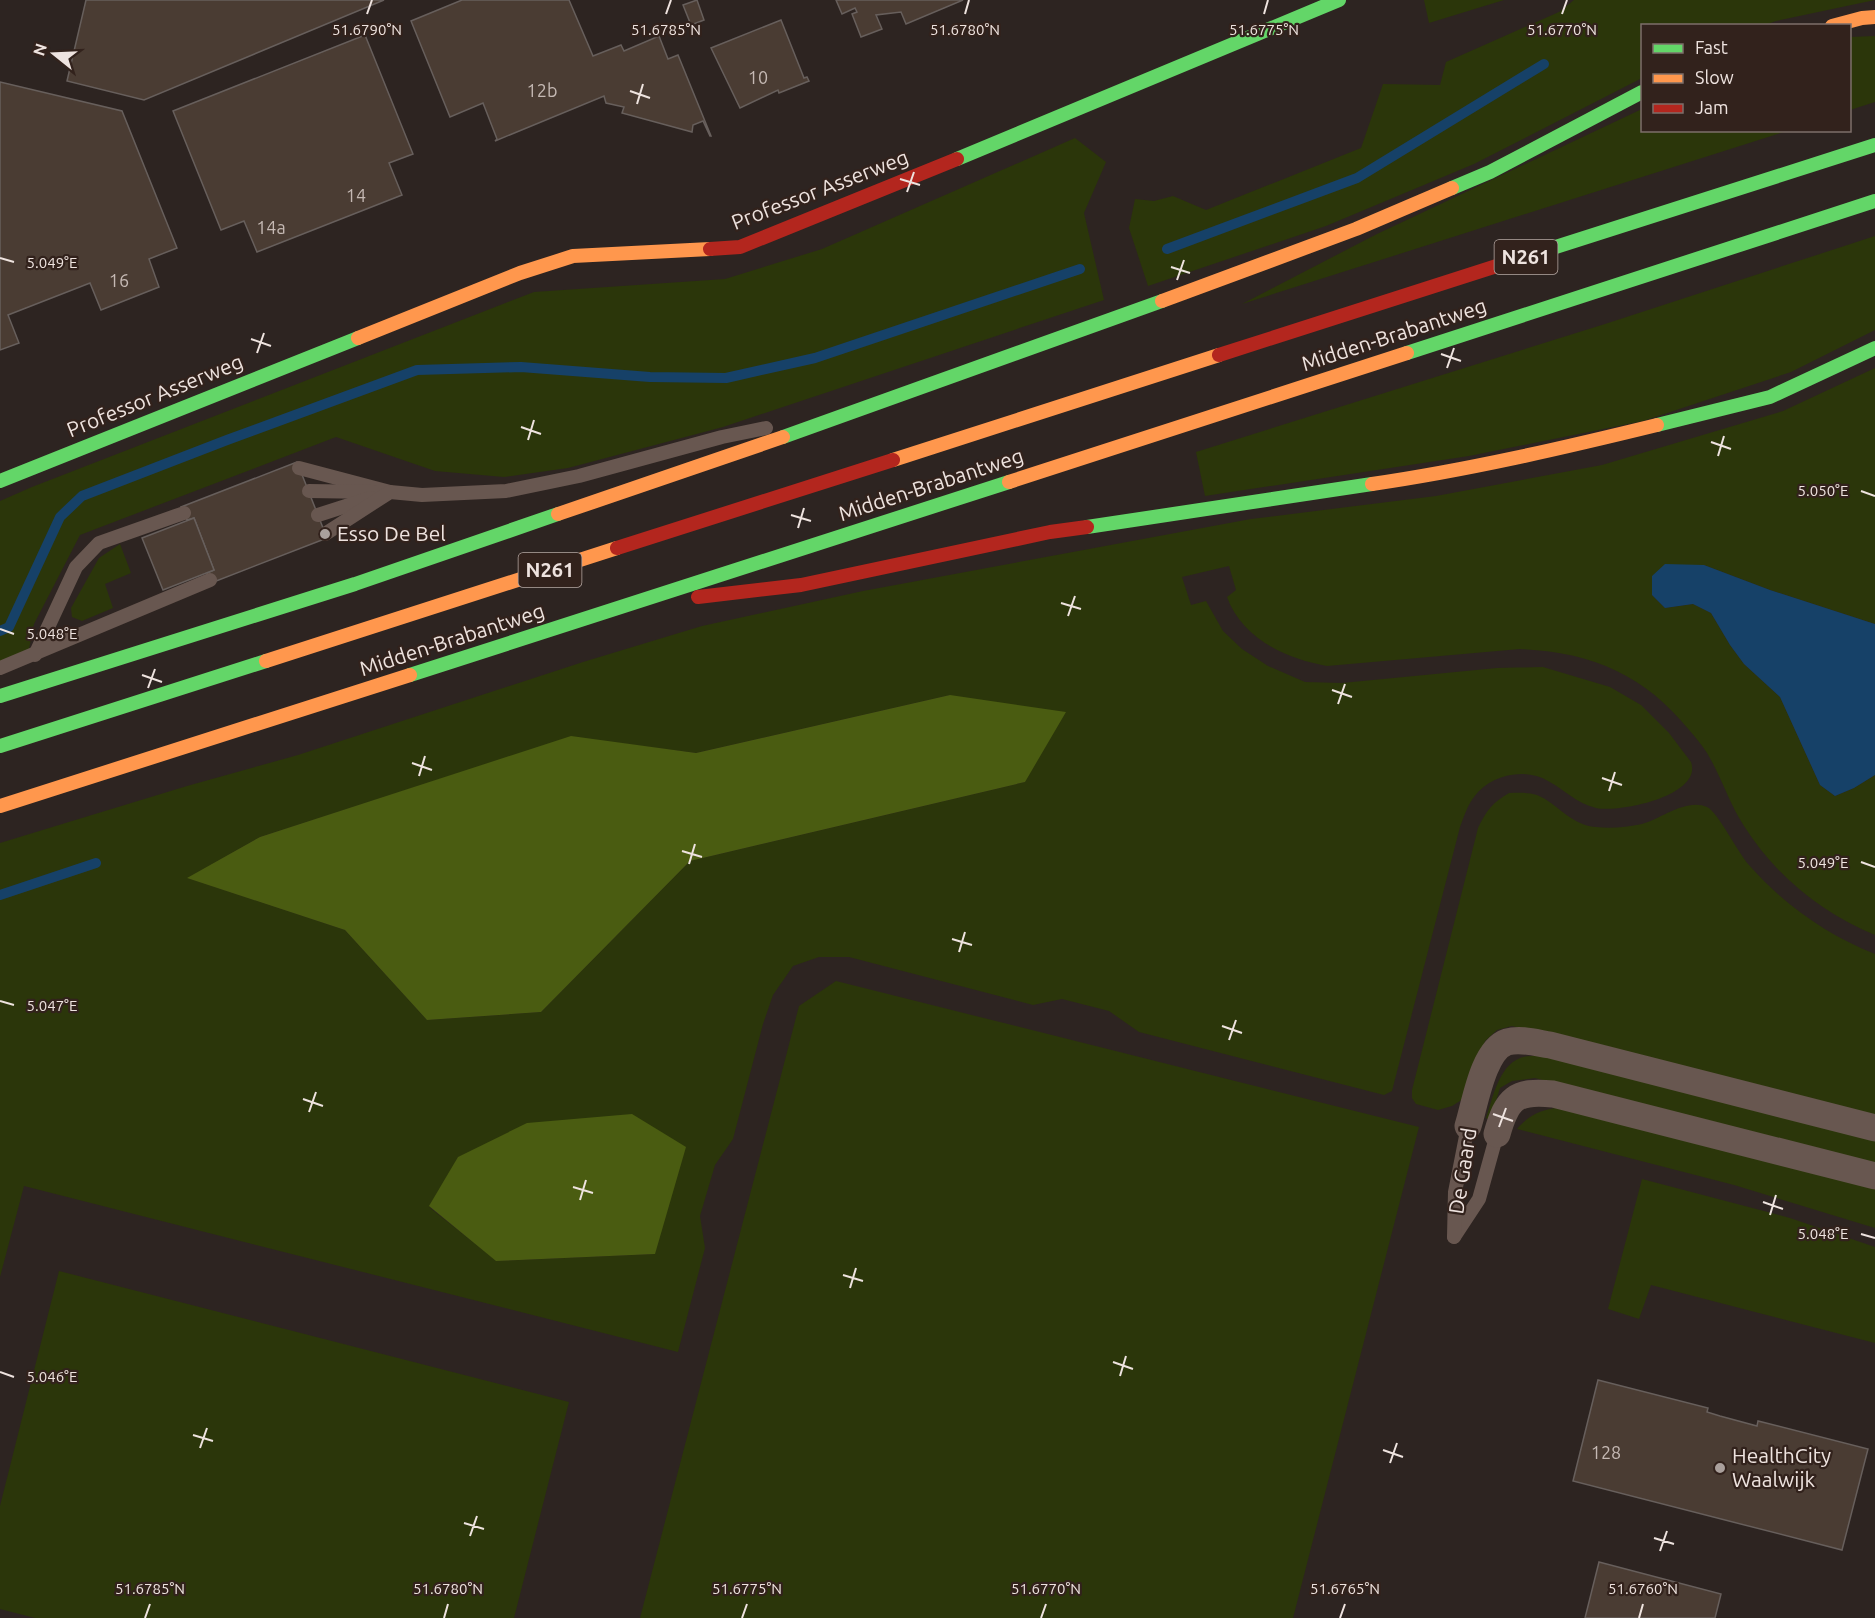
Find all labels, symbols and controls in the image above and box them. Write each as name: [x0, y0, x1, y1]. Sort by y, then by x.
text: 51.6790°N: [332, 21, 402, 38]
text: 51.6785°N: [631, 21, 701, 38]
text: 51.6780°N: [930, 21, 1000, 38]
text: 51.6775°N: [1229, 21, 1299, 38]
text: 51.6770°N: [1527, 21, 1597, 38]
north arrow: [24, 24, 84, 84]
legend: [1641, 24, 1851, 132]
text: Fast: [1695, 37, 1728, 57]
text: N: [29, 41, 50, 58]
house number: 10: [748, 67, 768, 87]
text: Slow: [1695, 67, 1734, 87]
house number: 12b: [527, 80, 557, 100]
text: Jam: [1695, 97, 1729, 117]
street label: Professor Asserweg: [728, 144, 912, 234]
house number: 14: [346, 185, 366, 205]
house number: 14a: [256, 217, 286, 237]
road number: N261: [1494, 240, 1558, 274]
text: 5.049°E: [27, 254, 77, 271]
house number: 16: [109, 270, 129, 290]
street label: Midden-Brabantweg: [1298, 293, 1489, 375]
street label: Professor Asserweg: [63, 349, 246, 441]
street label: Midden-Brabantweg: [835, 443, 1026, 525]
text: 5.050°E: [1798, 482, 1848, 499]
place label: Esso De Bel: [337, 521, 446, 545]
marker: Esso De Bel: [318, 527, 332, 541]
road number: N261: [518, 553, 582, 587]
street label: Midden-Brabantweg: [356, 598, 547, 680]
text: 5.048°E: [27, 625, 77, 642]
text: 5.049°E: [1798, 854, 1848, 871]
text: 5.047°E: [27, 997, 77, 1014]
street label: De Gaard: [1443, 1126, 1481, 1216]
text: 5.048°E: [1798, 1225, 1848, 1242]
text: 5.046°E: [27, 1368, 77, 1385]
house number: 128: [1591, 1442, 1621, 1462]
place label: HealthCity Waalwijk: [1732, 1443, 1831, 1491]
marker: HealthCity Waalwijk: [1713, 1461, 1727, 1475]
text: 51.6785°N: [115, 1580, 185, 1597]
text: 51.6780°N: [413, 1580, 483, 1597]
text: 51.6775°N: [712, 1580, 782, 1597]
text: 51.6770°N: [1011, 1580, 1081, 1597]
text: 51.6765°N: [1310, 1580, 1380, 1597]
text: 51.6760°N: [1608, 1580, 1678, 1597]

